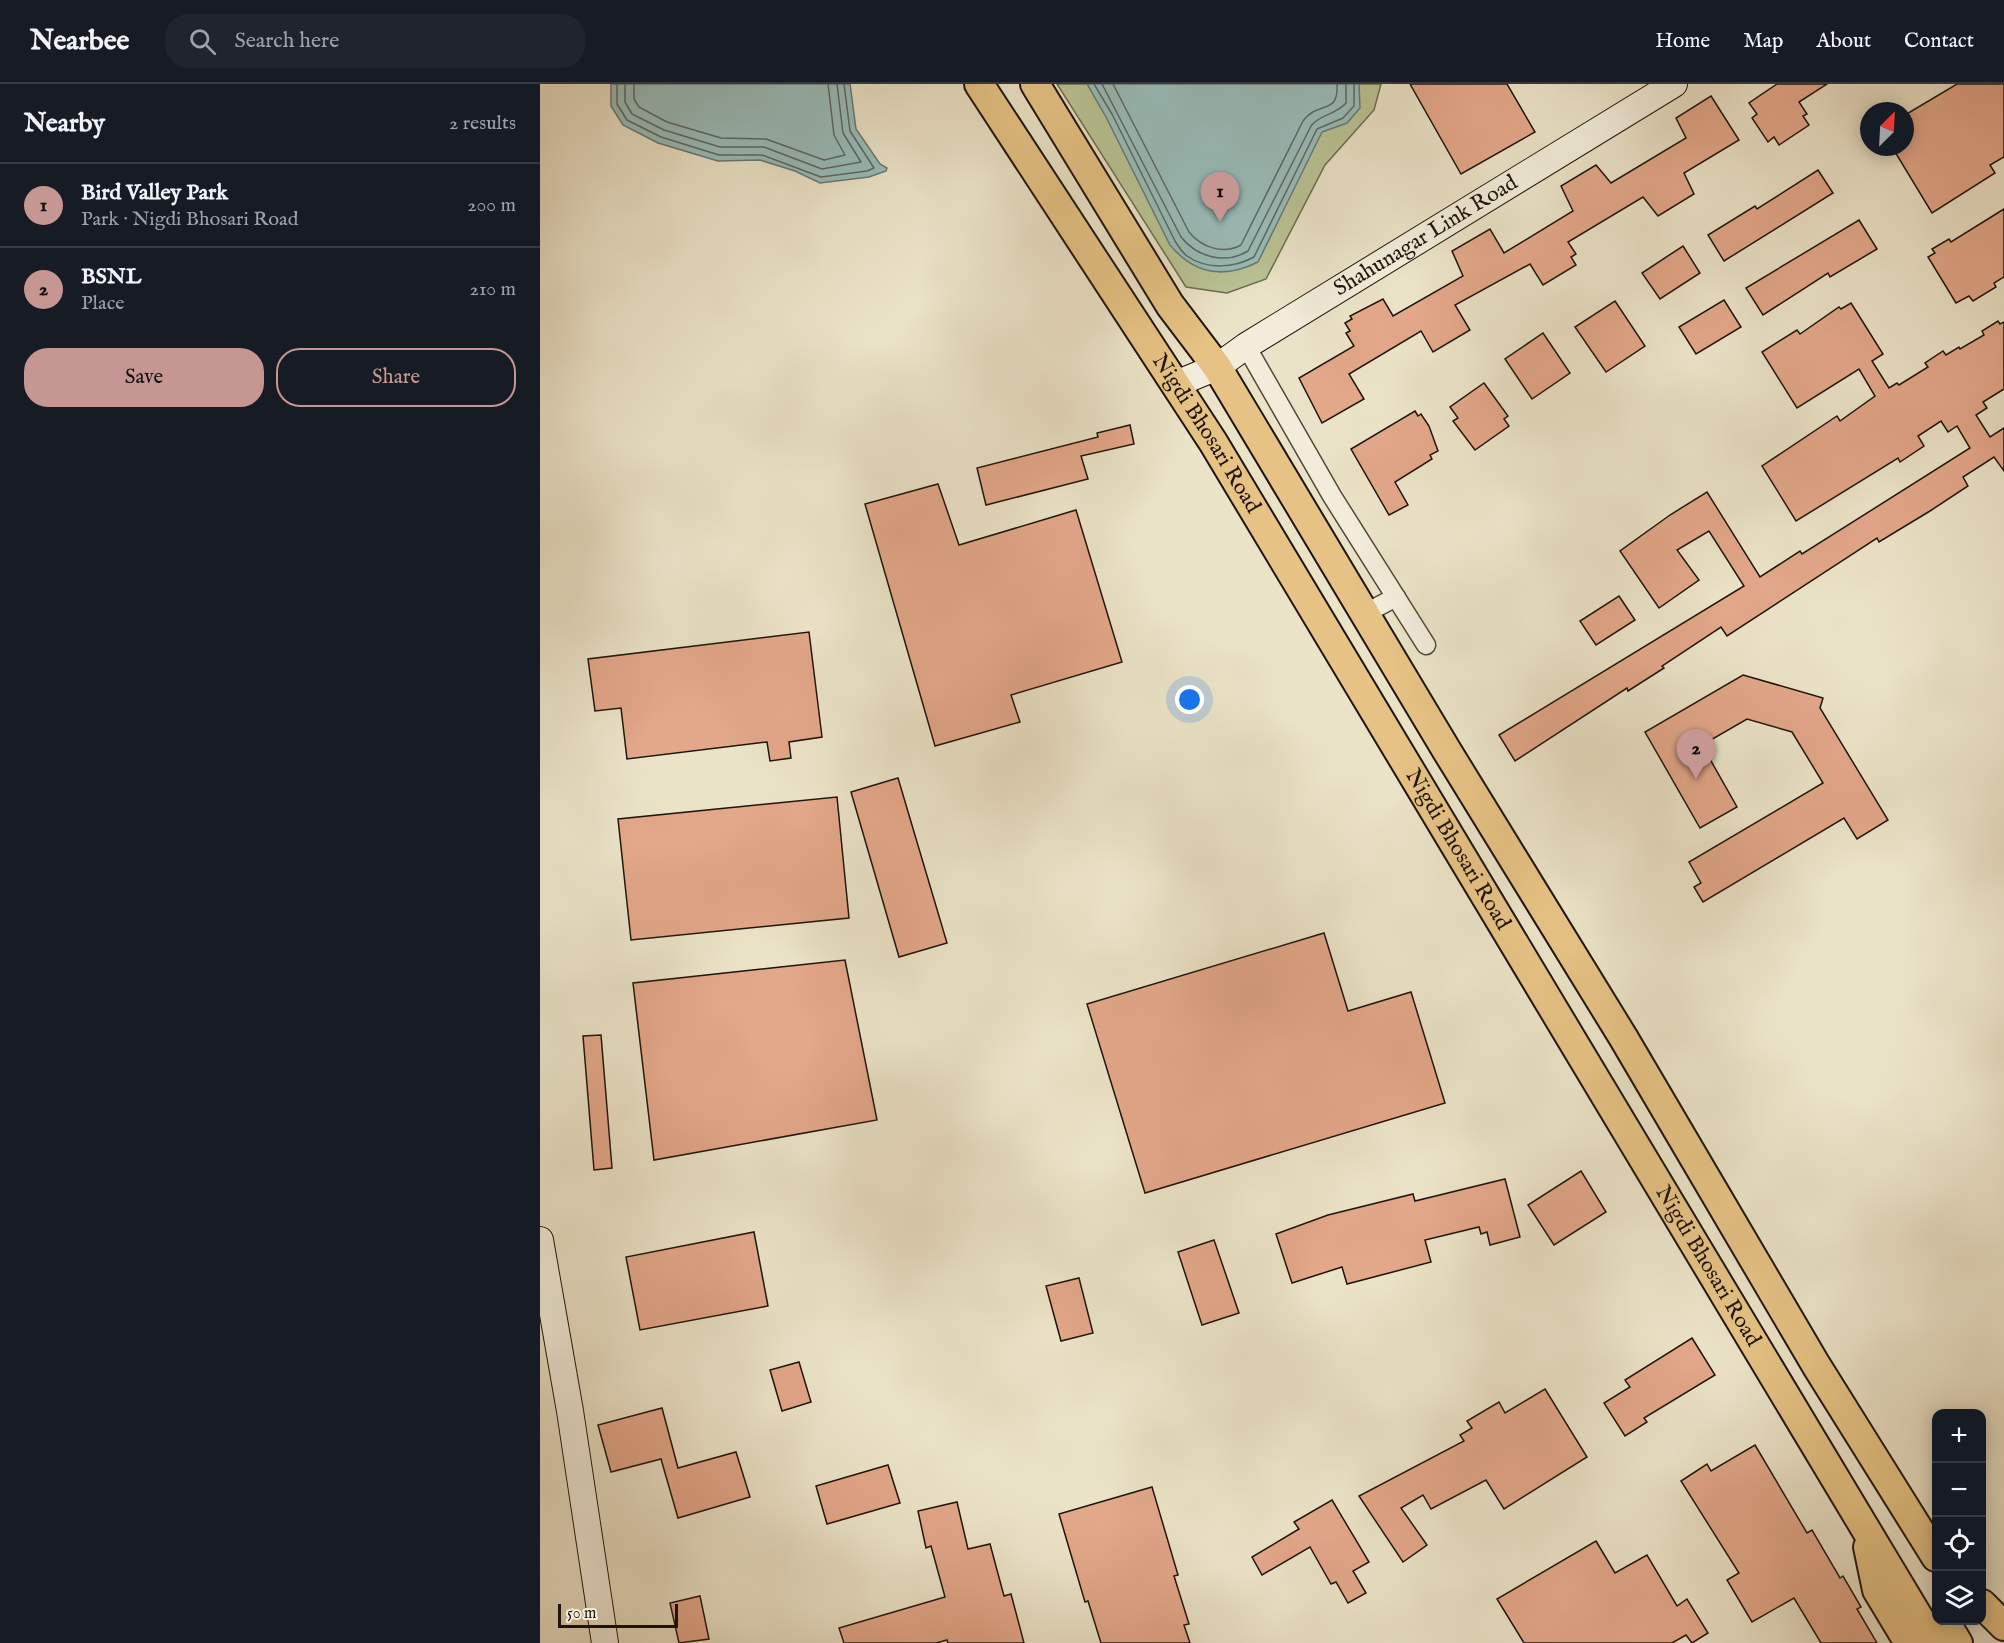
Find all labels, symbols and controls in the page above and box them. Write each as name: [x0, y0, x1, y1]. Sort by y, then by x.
search box: [165, 14, 585, 68]
text: Nearbee: [30, 24, 129, 59]
icon: search: [186, 25, 219, 58]
text: Search here: [234, 27, 339, 55]
text: Home: [1655, 28, 1710, 55]
text: Map: [1743, 28, 1783, 55]
text: About: [1816, 28, 1871, 55]
text: Contact: [1904, 28, 1974, 55]
north arrow: [1860, 102, 1914, 156]
text: Nearby: [24, 107, 105, 140]
text: 2 results: [449, 111, 516, 136]
street label: Shahunagar Link Road: [1329, 169, 1523, 303]
pin: 1: [1200, 172, 1240, 222]
text: Bird Valley Park: [81, 179, 228, 207]
text: 1: [40, 193, 47, 218]
text: 200 m: [467, 193, 516, 218]
text: Park · Nigdi Bhosari Road: [81, 207, 298, 232]
text: BSNL: [81, 263, 142, 291]
text: 2: [39, 277, 48, 302]
text: 210 m: [470, 277, 516, 302]
text: Place: [81, 291, 124, 316]
button: Save: [24, 348, 264, 407]
button: Share: [276, 348, 516, 407]
street label: Nigdi Bhosari Road: [1145, 349, 1267, 519]
your location: [1175, 685, 1204, 714]
pin: 2: [1676, 730, 1716, 779]
street label: Nigdi Bhosari Road: [1399, 764, 1517, 935]
street label: Nigdi Bhosari Road: [1649, 1181, 1767, 1352]
map controls: [1932, 1409, 1986, 1625]
button: +: [1932, 1409, 1986, 1463]
button: −: [1932, 1463, 1986, 1517]
button: locate: [1932, 1517, 1986, 1571]
button: layers: [1932, 1571, 1986, 1625]
scale bar: [558, 1601, 678, 1628]
text: 50 m: [567, 1604, 596, 1624]

